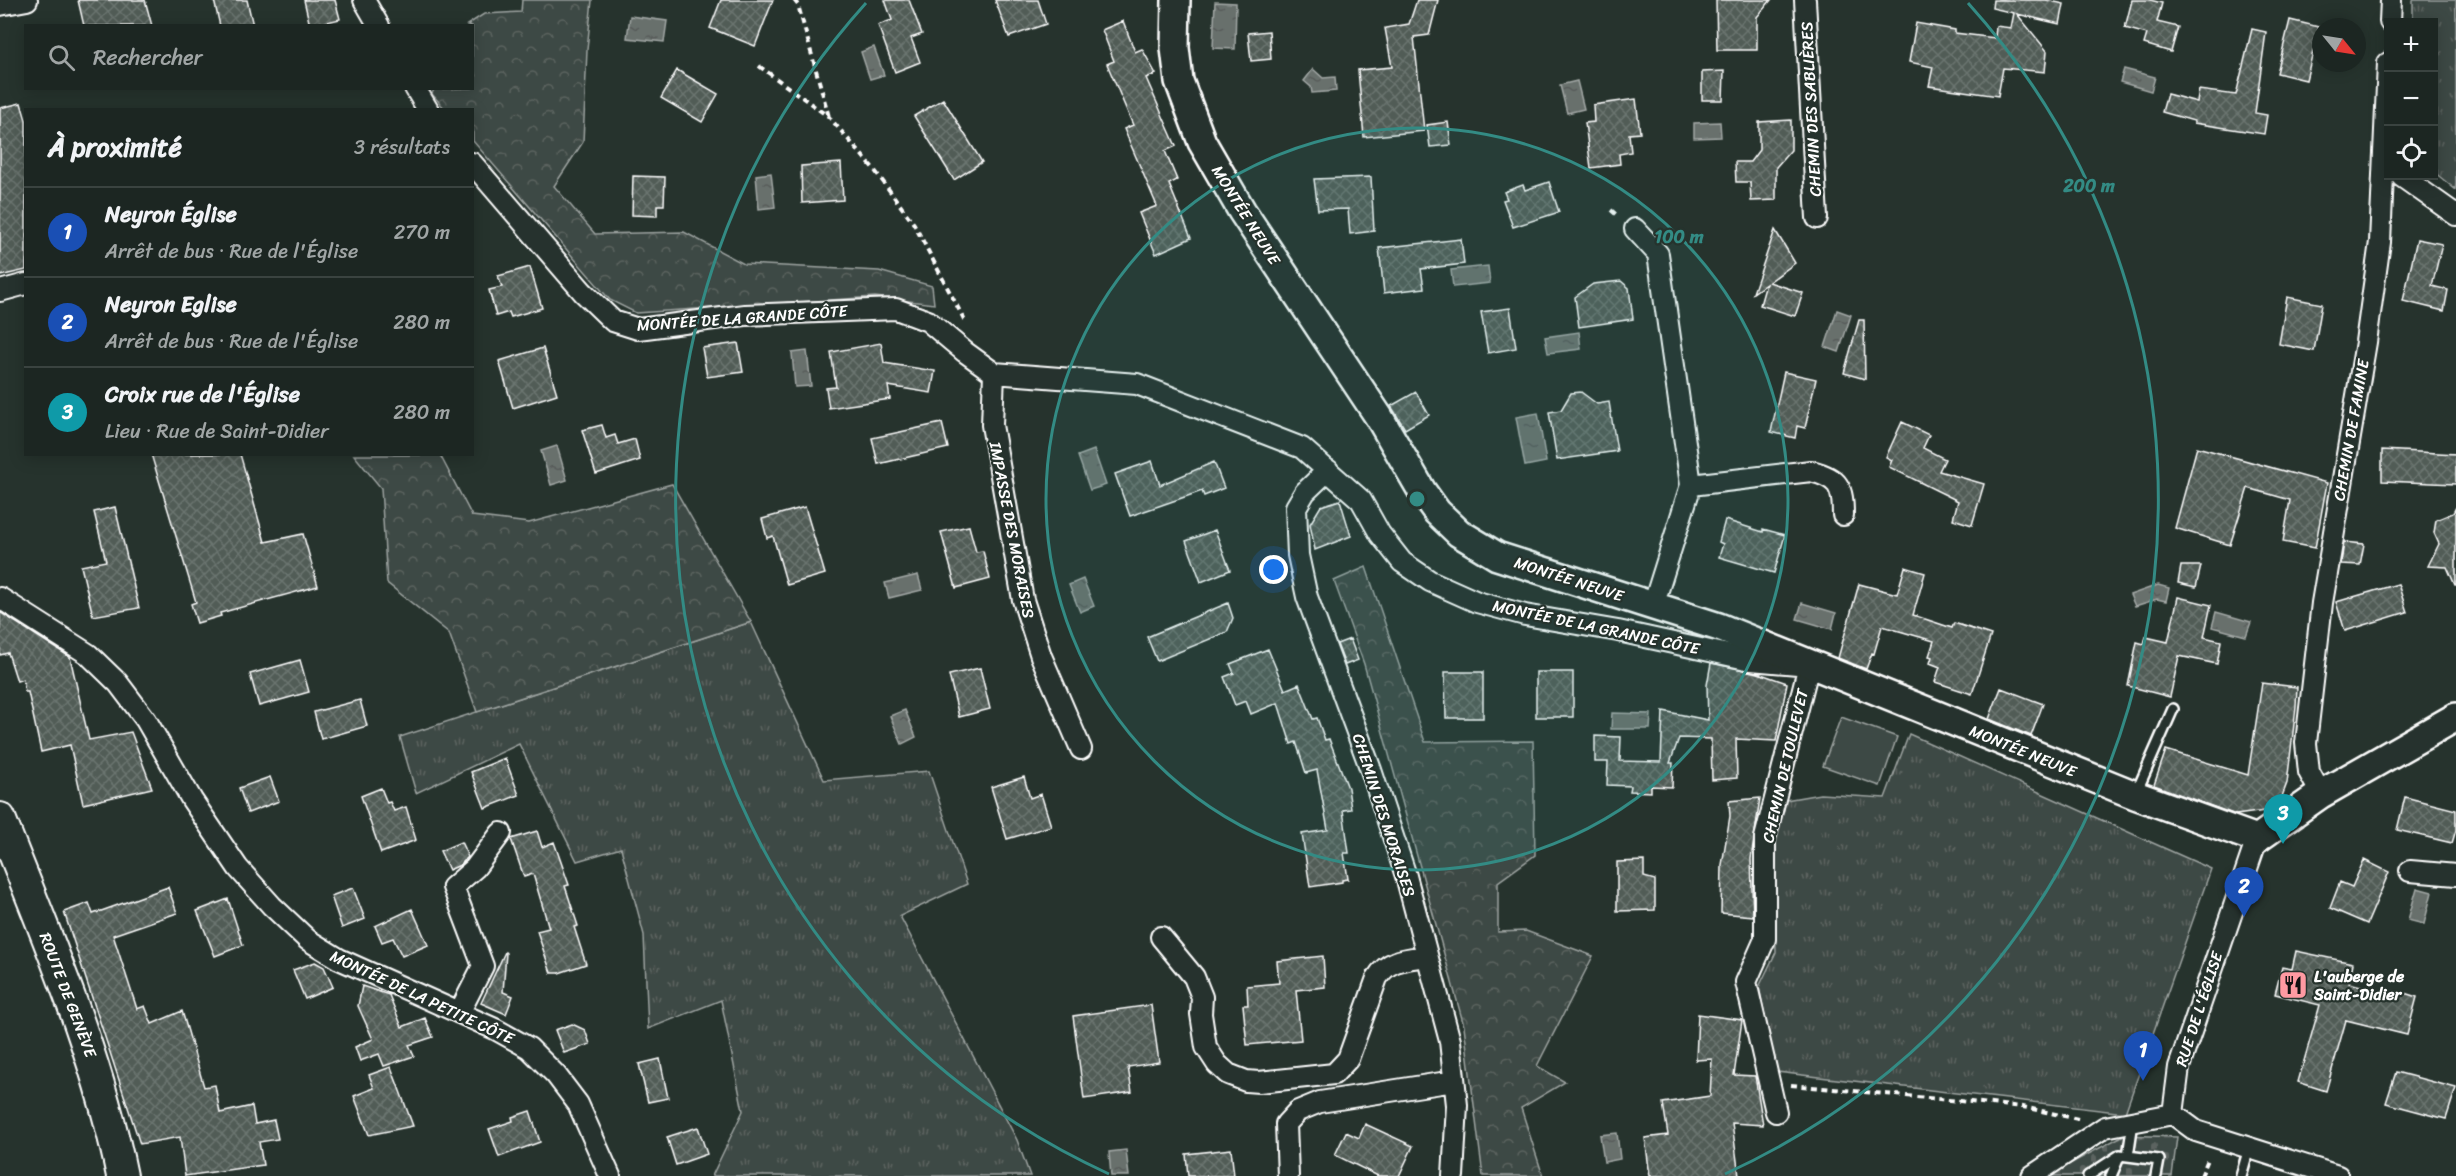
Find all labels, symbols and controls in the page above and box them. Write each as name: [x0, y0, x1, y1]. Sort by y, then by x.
north arrow: [2312, 18, 2366, 72]
map controls: [2384, 18, 2438, 180]
button: +: [2384, 18, 2438, 72]
street label: CHEMIN DES SABLIÈRES: [1792, 21, 1830, 197]
search box: [24, 24, 474, 90]
text: Rechercher: [93, 38, 203, 77]
icon: search: [45, 41, 78, 74]
button: −: [2384, 72, 2438, 126]
text: À proximité: [48, 124, 182, 170]
button: locate: [2384, 126, 2438, 180]
text: 3 résultats: [354, 130, 450, 165]
street label: MONTÉE NEUVE: [1204, 159, 1289, 272]
text: 200 m: [2062, 170, 2115, 202]
text: Neyron Église: [105, 195, 237, 234]
text: 1: [63, 215, 72, 250]
text: 270 m: [394, 215, 450, 250]
text: 100 m: [1655, 221, 1704, 253]
text: Arrêt de bus · Rue de l'Église: [105, 234, 358, 269]
text: Neyron Eglise: [105, 285, 237, 324]
street label: MONTÉE DE LA GRANDE CÔTE: [636, 296, 849, 340]
text: 2: [62, 305, 73, 340]
text: 280 m: [393, 305, 450, 340]
text: Arrêt de bus · Rue de l'Église: [105, 324, 358, 359]
street label: CHEMIN DE FAMINE: [2324, 356, 2378, 503]
text: Croix rue de l'Église: [105, 375, 300, 414]
text: 3: [62, 395, 73, 430]
text: 280 m: [393, 395, 450, 430]
text: Lieu · Rue de Saint-Didier: [105, 414, 329, 449]
street label: IMPASSE DES MORAISES: [980, 438, 1043, 621]
centre of rings: [1407, 489, 1427, 509]
street label: MONTÉE NEUVE: [1511, 548, 1628, 611]
your location: [1259, 555, 1288, 584]
street label: MONTÉE DE LA GRANDE CÔTE: [1490, 591, 1703, 663]
street label: CHEMIN DE TOULEVET: [1753, 685, 1817, 846]
street label: MONTÉE NEUVE: [1965, 716, 2082, 786]
street label: CHEMIN DES MORAISES: [1344, 729, 1424, 901]
pin: 3: [2264, 794, 2302, 844]
pin: 2: [2224, 868, 2264, 917]
street label: ROUTE DE GENÈVE: [31, 928, 106, 1063]
street label: MONTÉE DE LA PETITE CÔTE: [325, 942, 520, 1053]
street label: RUE DE L'ÉGLISE: [2167, 947, 2232, 1070]
place label: L'auberge de Saint-Didier: [2313, 962, 2405, 1009]
restaurant icon: L'auberge de Saint-Didier: [2277, 969, 2309, 1001]
pin: 1: [2124, 1032, 2162, 1081]

